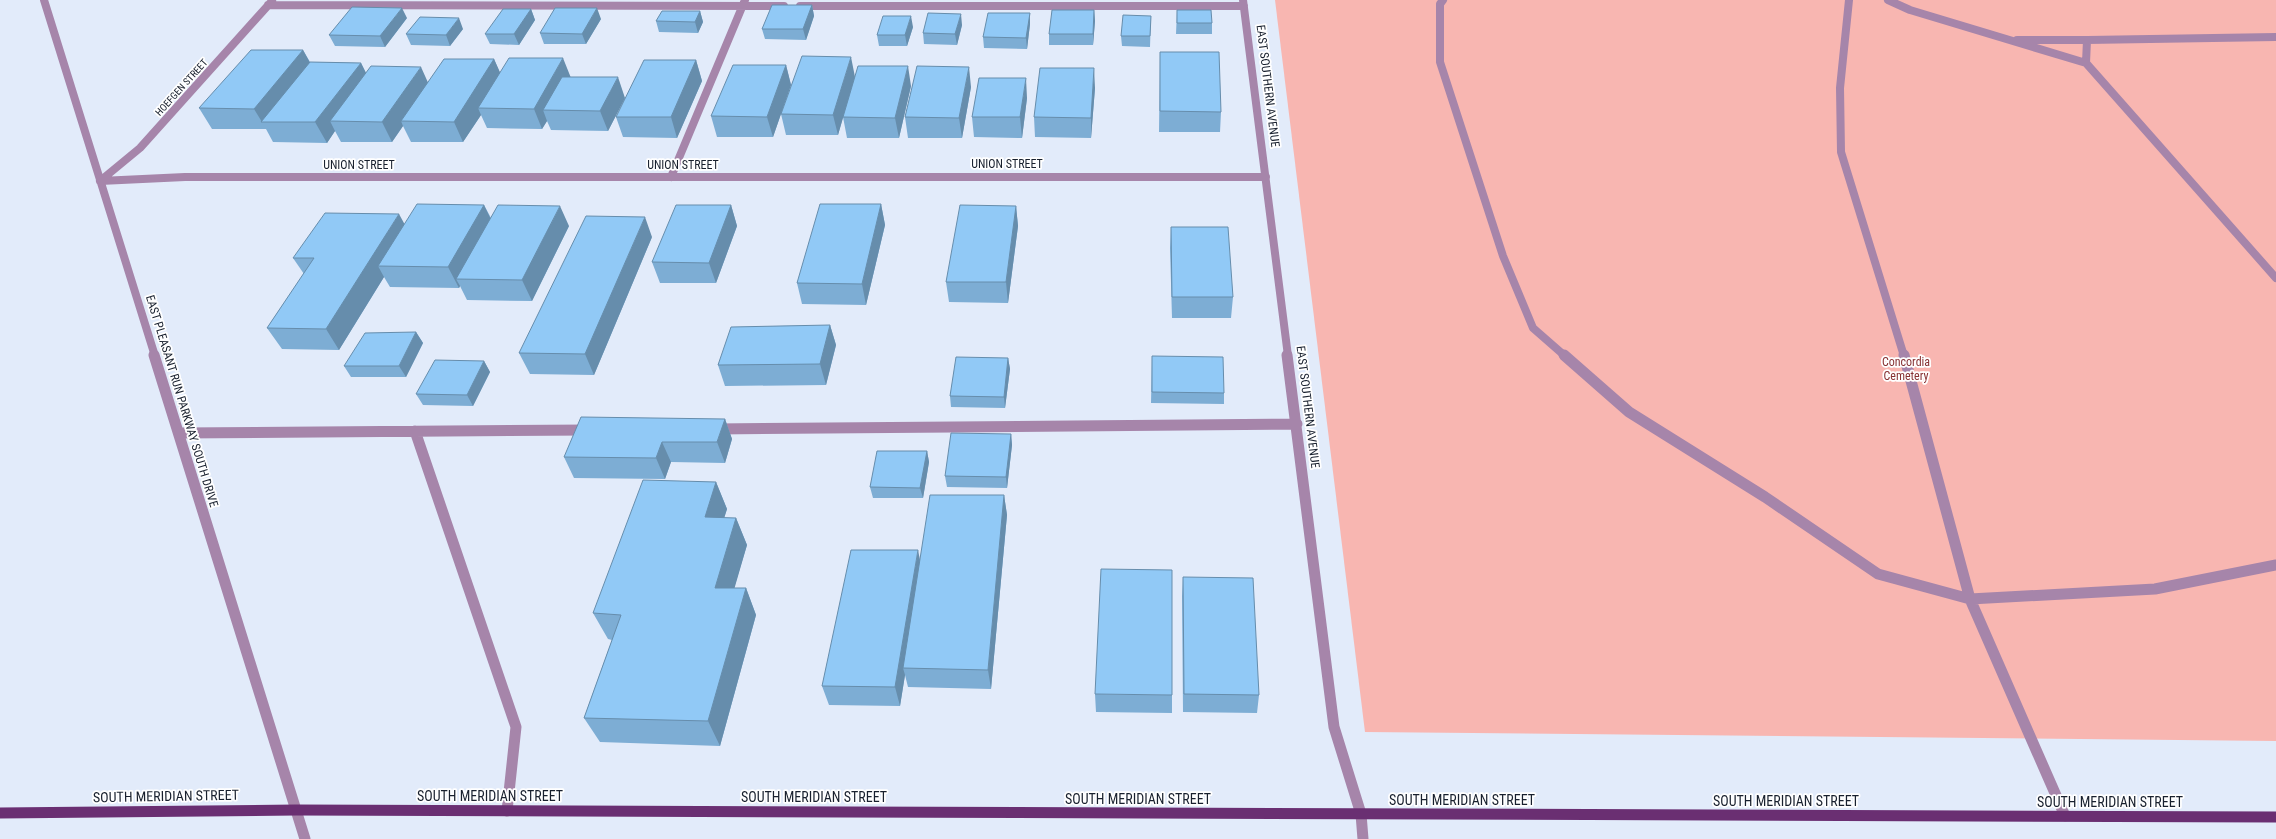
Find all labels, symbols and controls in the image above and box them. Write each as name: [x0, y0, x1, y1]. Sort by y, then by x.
street label: EAST SOUTHERN AVENUE: [1254, 24, 1282, 148]
street label: HOEFGEN STREET: [153, 57, 210, 118]
street label: UNION STREET: [971, 157, 1043, 171]
street label: UNION STREET: [323, 158, 395, 172]
street label: UNION STREET: [647, 158, 719, 172]
street label: EAST PLEASANT RUN PARKWAY SOUTH DRIVE: [143, 293, 221, 509]
street label: EAST SOUTHERN AVENUE: [1294, 345, 1322, 469]
park label: Concordia Cemetery: [1882, 355, 1930, 383]
street label: SOUTH MERIDIAN STREET: [93, 787, 239, 805]
street label: SOUTH MERIDIAN STREET: [417, 788, 563, 804]
street label: SOUTH MERIDIAN STREET: [741, 789, 887, 805]
street label: SOUTH MERIDIAN STREET: [1065, 791, 1211, 807]
street label: SOUTH MERIDIAN STREET: [1389, 792, 1535, 808]
street label: SOUTH MERIDIAN STREET: [1713, 793, 1859, 809]
street label: SOUTH MERIDIAN STREET: [2037, 794, 2183, 810]

